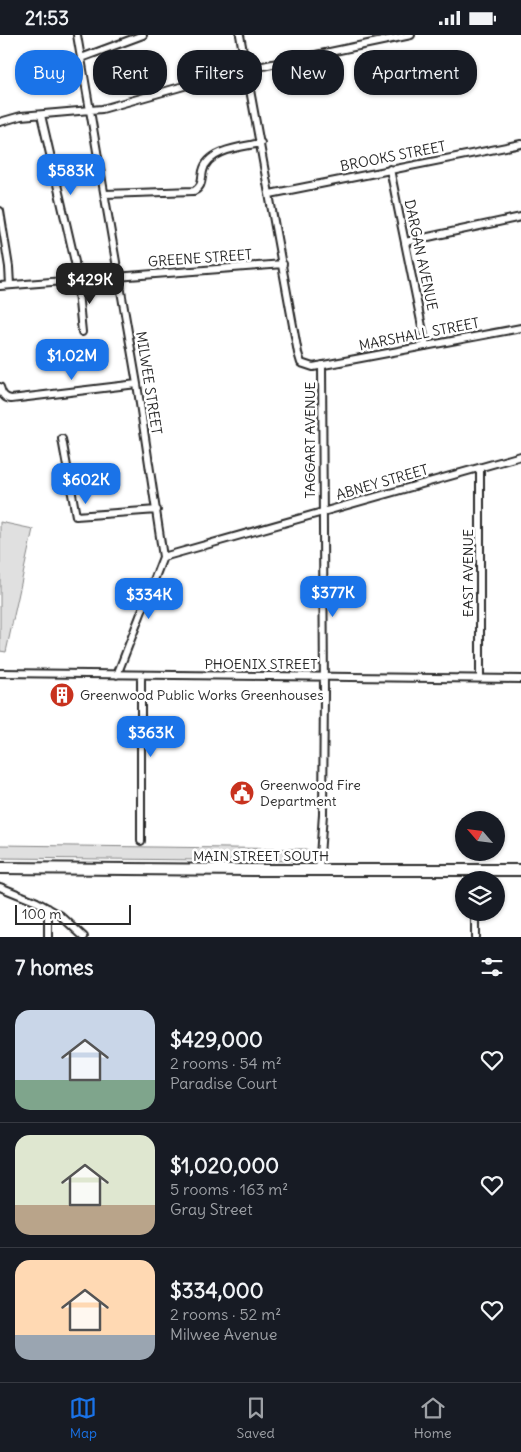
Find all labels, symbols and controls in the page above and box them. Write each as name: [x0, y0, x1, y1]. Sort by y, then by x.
text: 21:53: [25, 6, 69, 30]
chip: Buy: [15, 50, 83, 95]
chip: Rent: [93, 50, 167, 95]
chip: Filters: [177, 50, 262, 95]
chip: New: [272, 50, 344, 95]
chip: Apartment: [354, 50, 477, 95]
street label: BROOKS STREET: [339, 137, 447, 175]
pin: $583K: [36, 154, 106, 196]
text: $583K: [48, 160, 94, 180]
street label: DARGAN AVENUE: [400, 198, 442, 312]
street label: GREENE STREET: [147, 245, 253, 271]
pin: $429K: [55, 263, 125, 305]
text: $429K: [67, 269, 113, 289]
street label: MARSHALL STREET: [357, 313, 481, 355]
street label: MILWEE STREET: [132, 330, 166, 436]
pin: $1.02M: [31, 339, 113, 381]
text: $1.02M: [47, 345, 97, 365]
street label: TAGGART AVENUE: [301, 381, 319, 499]
street label: ABNEY STREET: [334, 460, 430, 504]
pin: $602K: [51, 463, 121, 505]
text: $602K: [62, 469, 110, 489]
street label: EAST AVENUE: [459, 529, 477, 617]
pin: $377K: [298, 575, 368, 618]
pin: $334K: [114, 577, 184, 620]
text: $377K: [311, 582, 355, 602]
text: $334K: [126, 584, 172, 604]
street label: PHOENIX STREET: [204, 655, 318, 673]
building icon: Greenwood Public Works Greenhouses: [49, 682, 75, 708]
place label: Greenwood Public Works Greenhouses: [80, 686, 324, 704]
pin: $363K: [116, 715, 186, 758]
text: $363K: [128, 722, 174, 742]
place label: Greenwood Fire Department: [260, 776, 361, 810]
public building icon: Greenwood Fire Department: [229, 780, 255, 806]
north arrow: [455, 811, 505, 861]
map controls: [455, 811, 505, 921]
street label: MAIN STREET SOUTH: [193, 847, 329, 865]
button: layers: [455, 871, 505, 921]
scale bar: [15, 902, 131, 925]
text: 100 m: [22, 905, 62, 923]
icon: filters: [478, 953, 506, 981]
text: 7 homes: [15, 954, 94, 981]
text: $429,000: [170, 1026, 263, 1053]
icon: home: [55, 1030, 115, 1090]
icon: heart: [478, 1046, 506, 1074]
text: 2 rooms · 54 m²: [170, 1053, 282, 1073]
text: Paradise Court: [170, 1073, 277, 1093]
text: $1,020,000: [170, 1152, 279, 1179]
icon: home: [55, 1155, 115, 1215]
icon: heart: [478, 1171, 506, 1199]
text: 5 rooms · 163 m²: [170, 1179, 288, 1199]
text: Gray Street: [170, 1199, 253, 1219]
text: $334,000: [170, 1277, 264, 1304]
icon: home: [55, 1280, 115, 1340]
icon: heart: [478, 1296, 506, 1324]
text: 2 rooms · 52 m²: [170, 1304, 281, 1324]
text: Milwee Avenue: [170, 1324, 277, 1344]
tab: Map: [69, 1394, 97, 1442]
tab: Saved: [236, 1394, 275, 1442]
tab: Home: [414, 1394, 451, 1442]

